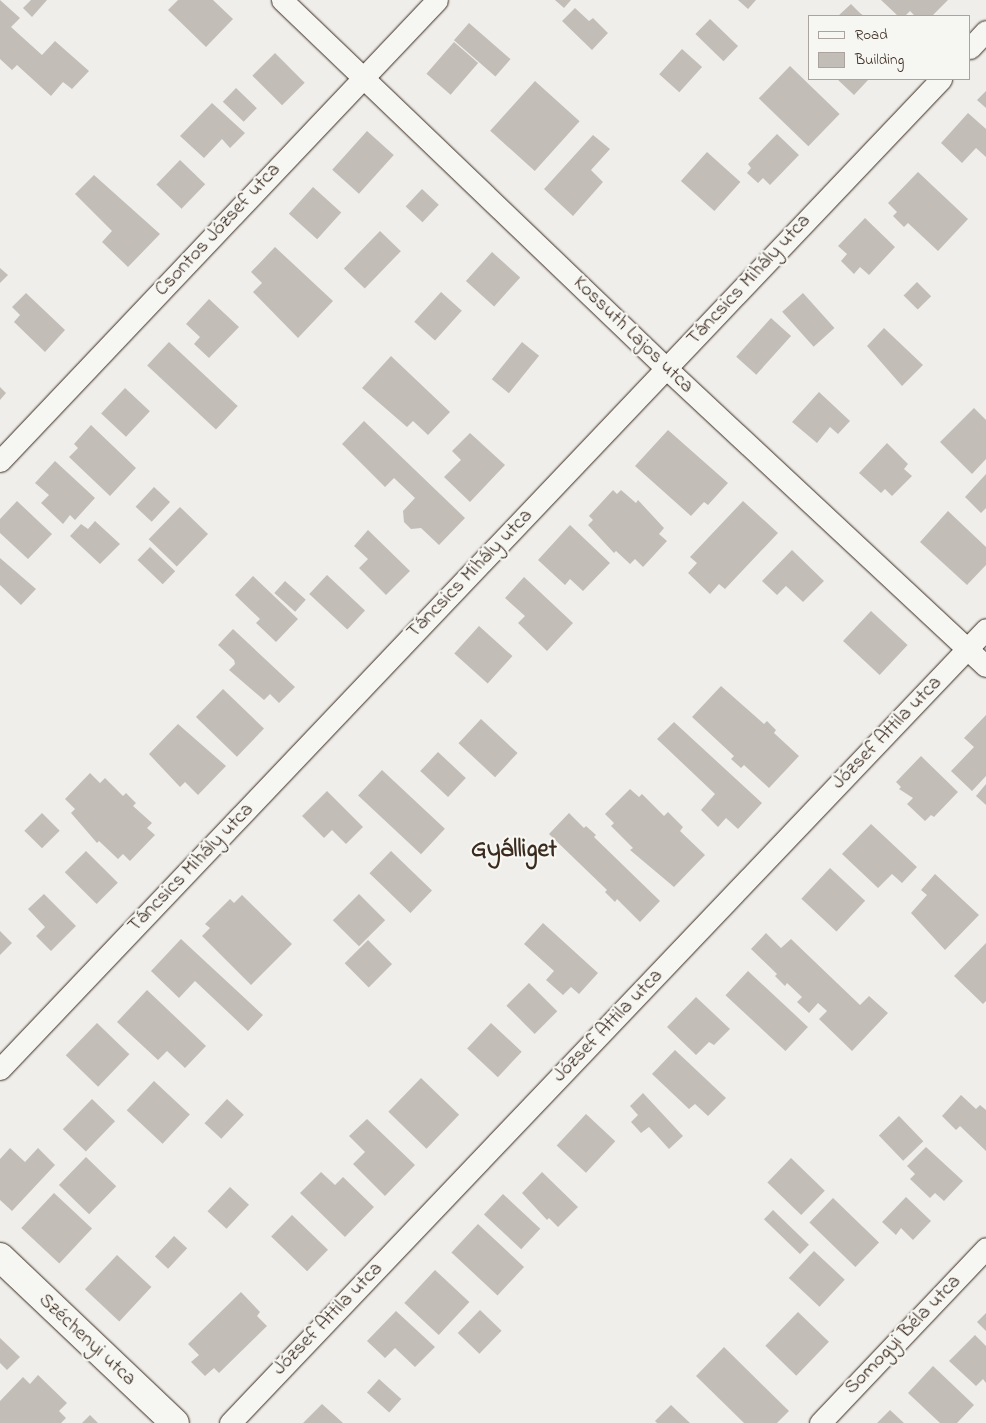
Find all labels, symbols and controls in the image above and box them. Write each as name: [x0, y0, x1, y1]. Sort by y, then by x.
legend: [808, 15, 971, 80]
text: Road: [855, 24, 888, 46]
text: Building: [855, 49, 904, 71]
street label: Csontos József utca: [150, 158, 286, 302]
street label: Táncsics Mihály utca: [682, 209, 816, 351]
street label: Kossuth Lajos utca: [568, 271, 698, 399]
street label: Táncsics Mihály utca: [402, 504, 538, 644]
street label: József Attila utca: [827, 671, 947, 795]
street label: Táncsics Mihály utca: [123, 798, 259, 938]
district label: Gyálliget: [471, 835, 557, 865]
street label: József Attila utca: [548, 964, 668, 1088]
street label: József Attila utca: [268, 1257, 388, 1381]
street label: Somogyi Béla utca: [840, 1270, 966, 1400]
street label: Széchenyi utca: [33, 1289, 141, 1391]

